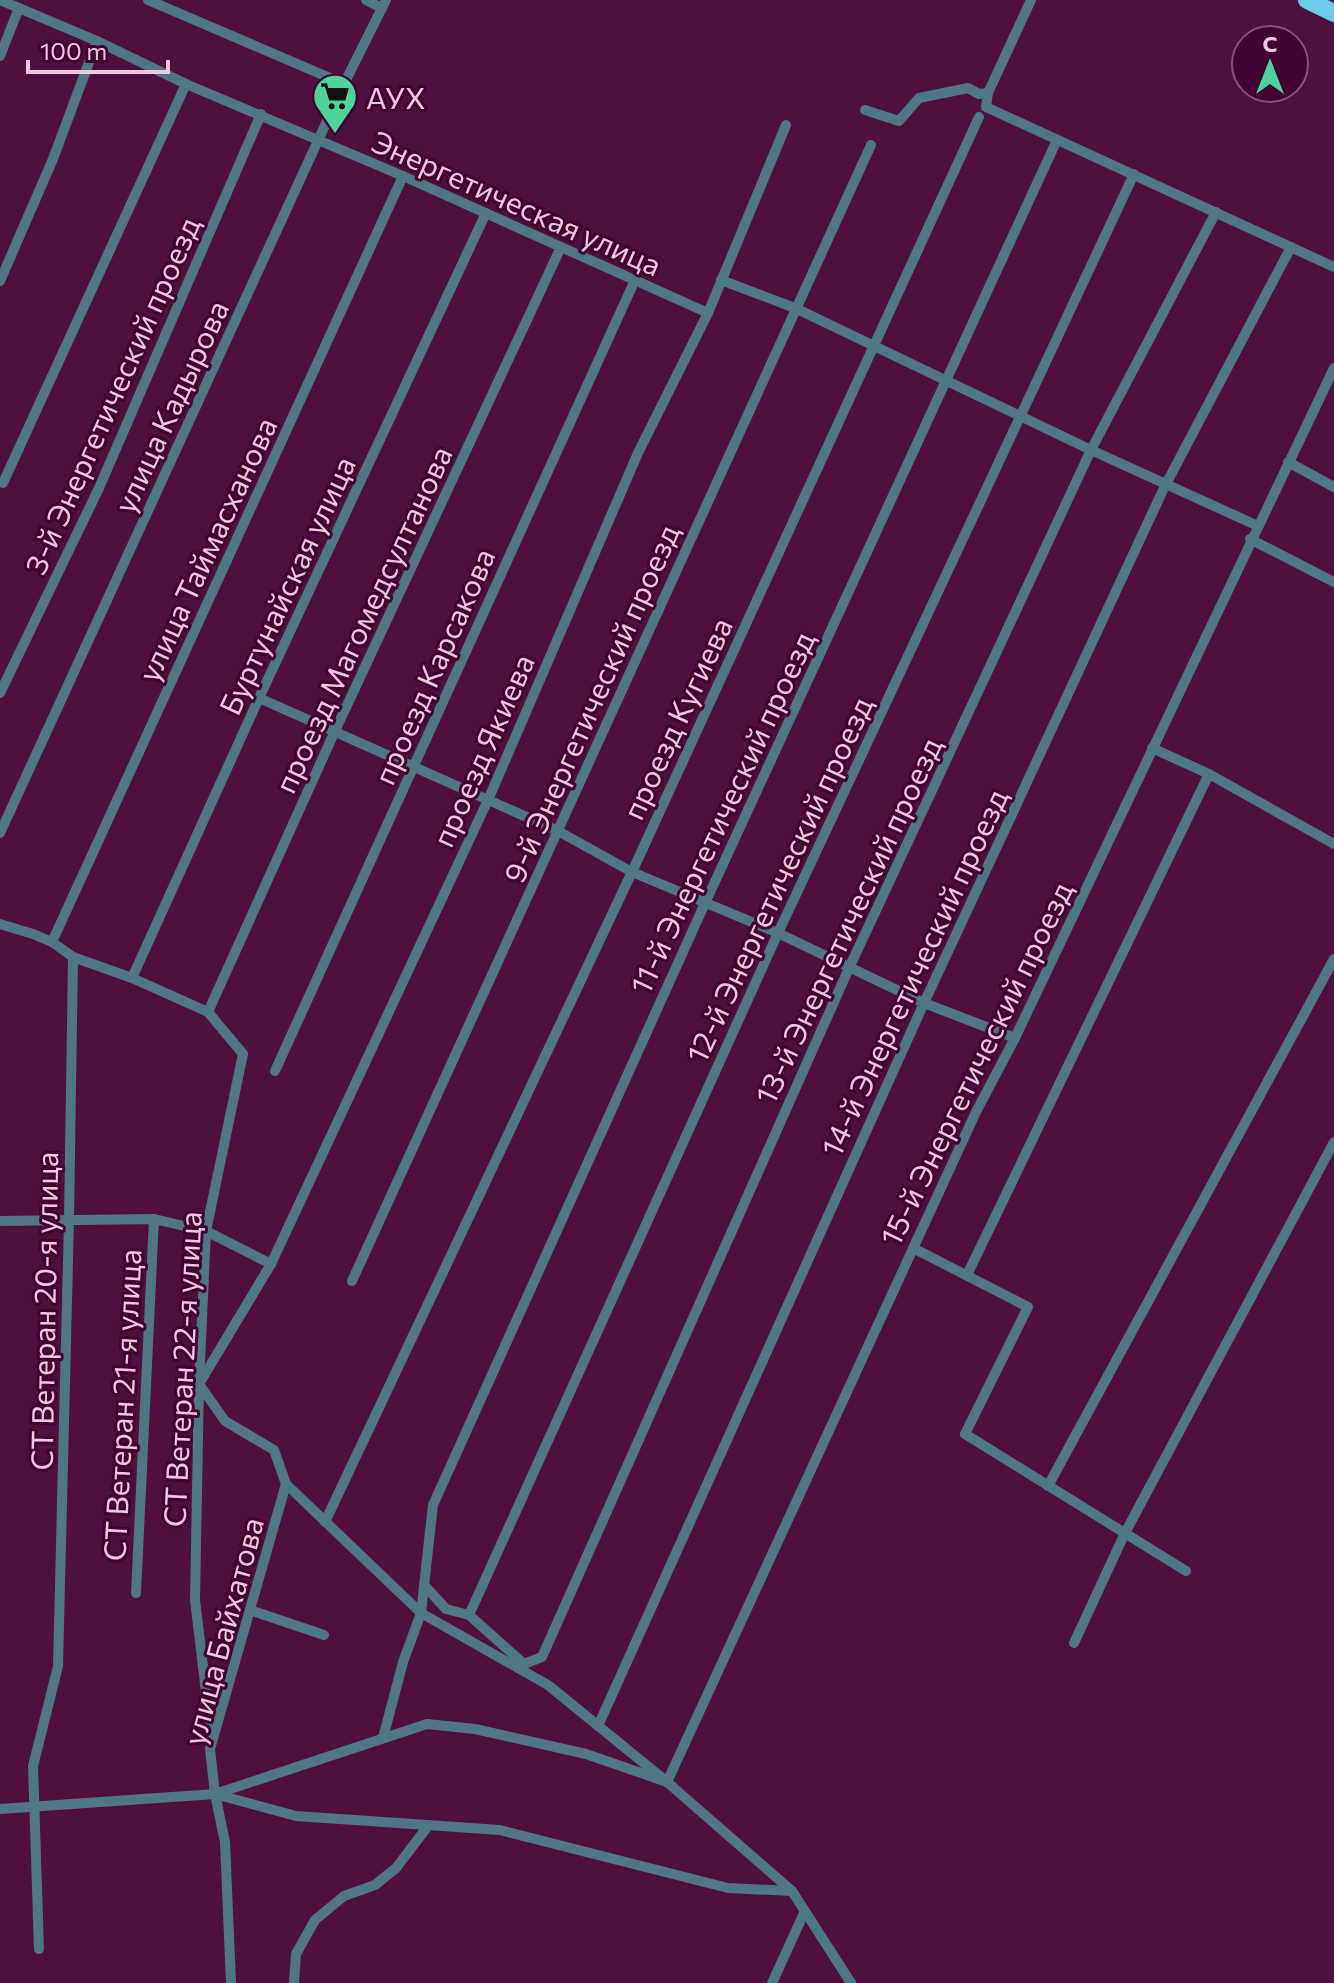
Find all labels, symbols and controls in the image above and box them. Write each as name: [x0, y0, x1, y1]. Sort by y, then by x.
scale bar: [28, 24, 168, 74]
north arrow: [1230, 24, 1310, 104]
text: С: [1262, 30, 1278, 57]
text: 100 m: [40, 36, 107, 65]
supermarket icon: АУХ: [311, 72, 359, 135]
place label: АУХ: [366, 78, 426, 115]
street label: Энергетическая улица: [367, 121, 667, 283]
street label: 3-й Энергетический проезд: [15, 211, 207, 579]
street label: улица Кадырова: [105, 294, 235, 518]
street label: улица Таймасханова: [129, 411, 283, 687]
street label: проезд Магомедсултанова: [265, 440, 459, 798]
street label: Буртунайская улица: [210, 450, 362, 720]
street label: 9-й Энергетический проезд: [494, 518, 686, 888]
street label: проезд Карсакова: [364, 542, 502, 790]
street label: проезд Кугиева: [613, 611, 739, 825]
street label: 11-й Энергетический проезд: [621, 625, 821, 999]
street label: проезд Якиева: [423, 648, 541, 852]
street label: 12-й Энергетический проезд: [677, 690, 879, 1068]
street label: 13-й Энергетический проезд: [746, 731, 948, 1109]
street label: 14-й Энергетический проезд: [812, 783, 1014, 1161]
street label: 15-й Энергетический проезд: [871, 875, 1079, 1251]
street label: СТ Ветеран 20-я улица: [22, 1151, 64, 1471]
street label: СТ Ветеран 22-я улица: [154, 1210, 208, 1528]
street label: СТ Ветеран 21-я улица: [94, 1248, 148, 1562]
street label: улица Байхатова: [174, 1513, 270, 1749]

